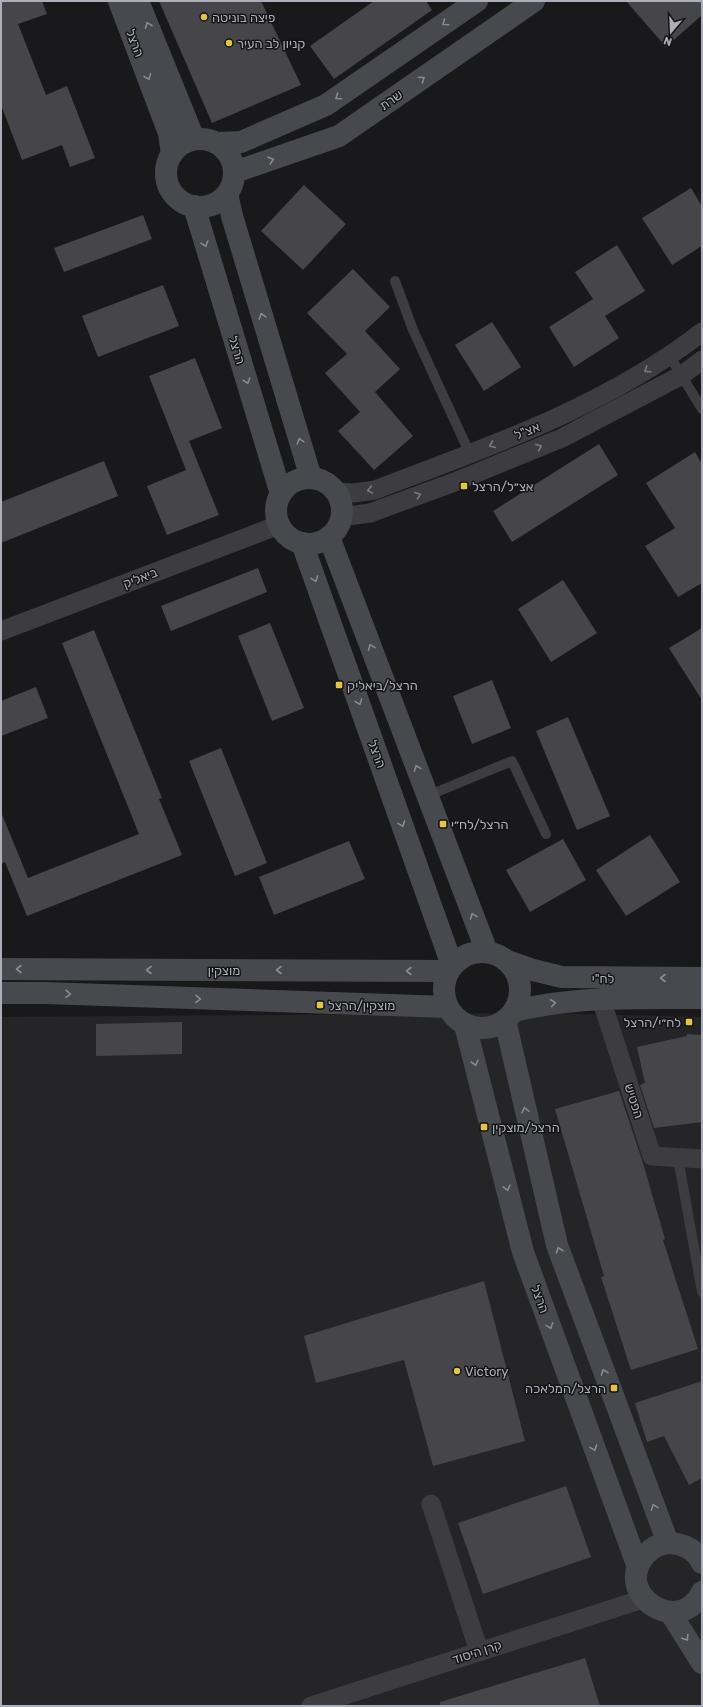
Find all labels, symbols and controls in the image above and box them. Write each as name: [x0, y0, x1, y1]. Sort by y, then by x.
place label: פיצה בוניטה: [212, 10, 275, 25]
marker: פיצה בוניטה: [199, 12, 209, 22]
north arrow: [651, 12, 691, 52]
one-way arrow: [442, 18, 449, 26]
one-way arrow: [144, 22, 152, 29]
street label: הרצל: [123, 27, 147, 59]
text: N: [662, 34, 674, 48]
place label: קניון לב העיר: [237, 36, 305, 51]
marker: קניון לב העיר: [224, 38, 234, 48]
one-way arrow: [143, 73, 151, 80]
one-way arrow: [417, 77, 424, 84]
street label: שרת: [377, 87, 405, 113]
one-way arrow: [335, 92, 342, 100]
one-way arrow: [268, 156, 275, 164]
one-way arrow: [200, 240, 209, 247]
one-way arrow: [258, 313, 267, 320]
street label: הרצל: [226, 334, 248, 366]
one-way arrow: [644, 365, 651, 372]
one-way arrow: [242, 378, 251, 385]
street label: אצ"ל: [512, 419, 542, 443]
one-way arrow: [296, 438, 304, 445]
one-way arrow: [489, 440, 496, 448]
one-way arrow: [536, 444, 543, 452]
place label: אצ״ל/הרצל: [472, 479, 534, 494]
marker: אצ״ל/הרצל: [459, 481, 469, 491]
one-way arrow: [367, 486, 374, 494]
one-way arrow: [415, 492, 422, 500]
street label: ביאליק: [121, 565, 159, 591]
one-way arrow: [311, 576, 319, 583]
one-way arrow: [367, 643, 375, 650]
place label: הרצל/ביאליק: [347, 678, 418, 693]
marker: הרצל/ביאליק: [334, 680, 344, 690]
one-way arrow: [354, 698, 362, 705]
street label: הרצל: [365, 738, 389, 770]
one-way arrow: [413, 765, 421, 772]
place label: הרצל/לח״י: [451, 817, 509, 832]
marker: הרצל/לח״י: [438, 819, 448, 829]
one-way arrow: [397, 821, 406, 828]
one-way arrow: [470, 912, 478, 919]
street label: מוצקין: [208, 963, 240, 978]
one-way arrow: [16, 965, 22, 973]
one-way arrow: [146, 965, 152, 974]
one-way arrow: [276, 966, 282, 974]
one-way arrow: [406, 967, 412, 975]
street label: לח"י: [592, 971, 614, 986]
one-way arrow: [660, 974, 666, 982]
one-way arrow: [65, 990, 71, 998]
one-way arrow: [195, 994, 201, 1003]
place label: מוצקין/הרצל: [328, 998, 395, 1013]
one-way arrow: [550, 998, 556, 1007]
marker: מוצקין/הרצל: [315, 1000, 325, 1010]
place label: לח״י/הרצל: [623, 1015, 681, 1030]
marker: לח״י/הרצל: [684, 1017, 694, 1027]
one-way arrow: [470, 1059, 478, 1066]
street label: הפטיש: [621, 1082, 647, 1120]
one-way arrow: [522, 1107, 530, 1113]
place label: הרצל/מוצקין: [492, 1120, 560, 1135]
marker: הרצל/מוצקין: [479, 1122, 489, 1132]
one-way arrow: [502, 1185, 511, 1192]
one-way arrow: [555, 1246, 563, 1253]
street label: הרצל: [528, 1283, 552, 1315]
one-way arrow: [545, 1322, 553, 1329]
place label: Victory: [465, 1364, 508, 1379]
marker: Victory: [452, 1366, 462, 1376]
one-way arrow: [600, 1368, 609, 1375]
place label: הרצל/המלאכה: [525, 1381, 606, 1396]
marker: הרצל/המלאכה: [609, 1383, 619, 1393]
one-way arrow: [590, 1444, 598, 1451]
one-way arrow: [651, 1503, 659, 1510]
one-way arrow: [681, 1634, 689, 1641]
street label: קרן היסוד: [450, 1637, 504, 1667]

